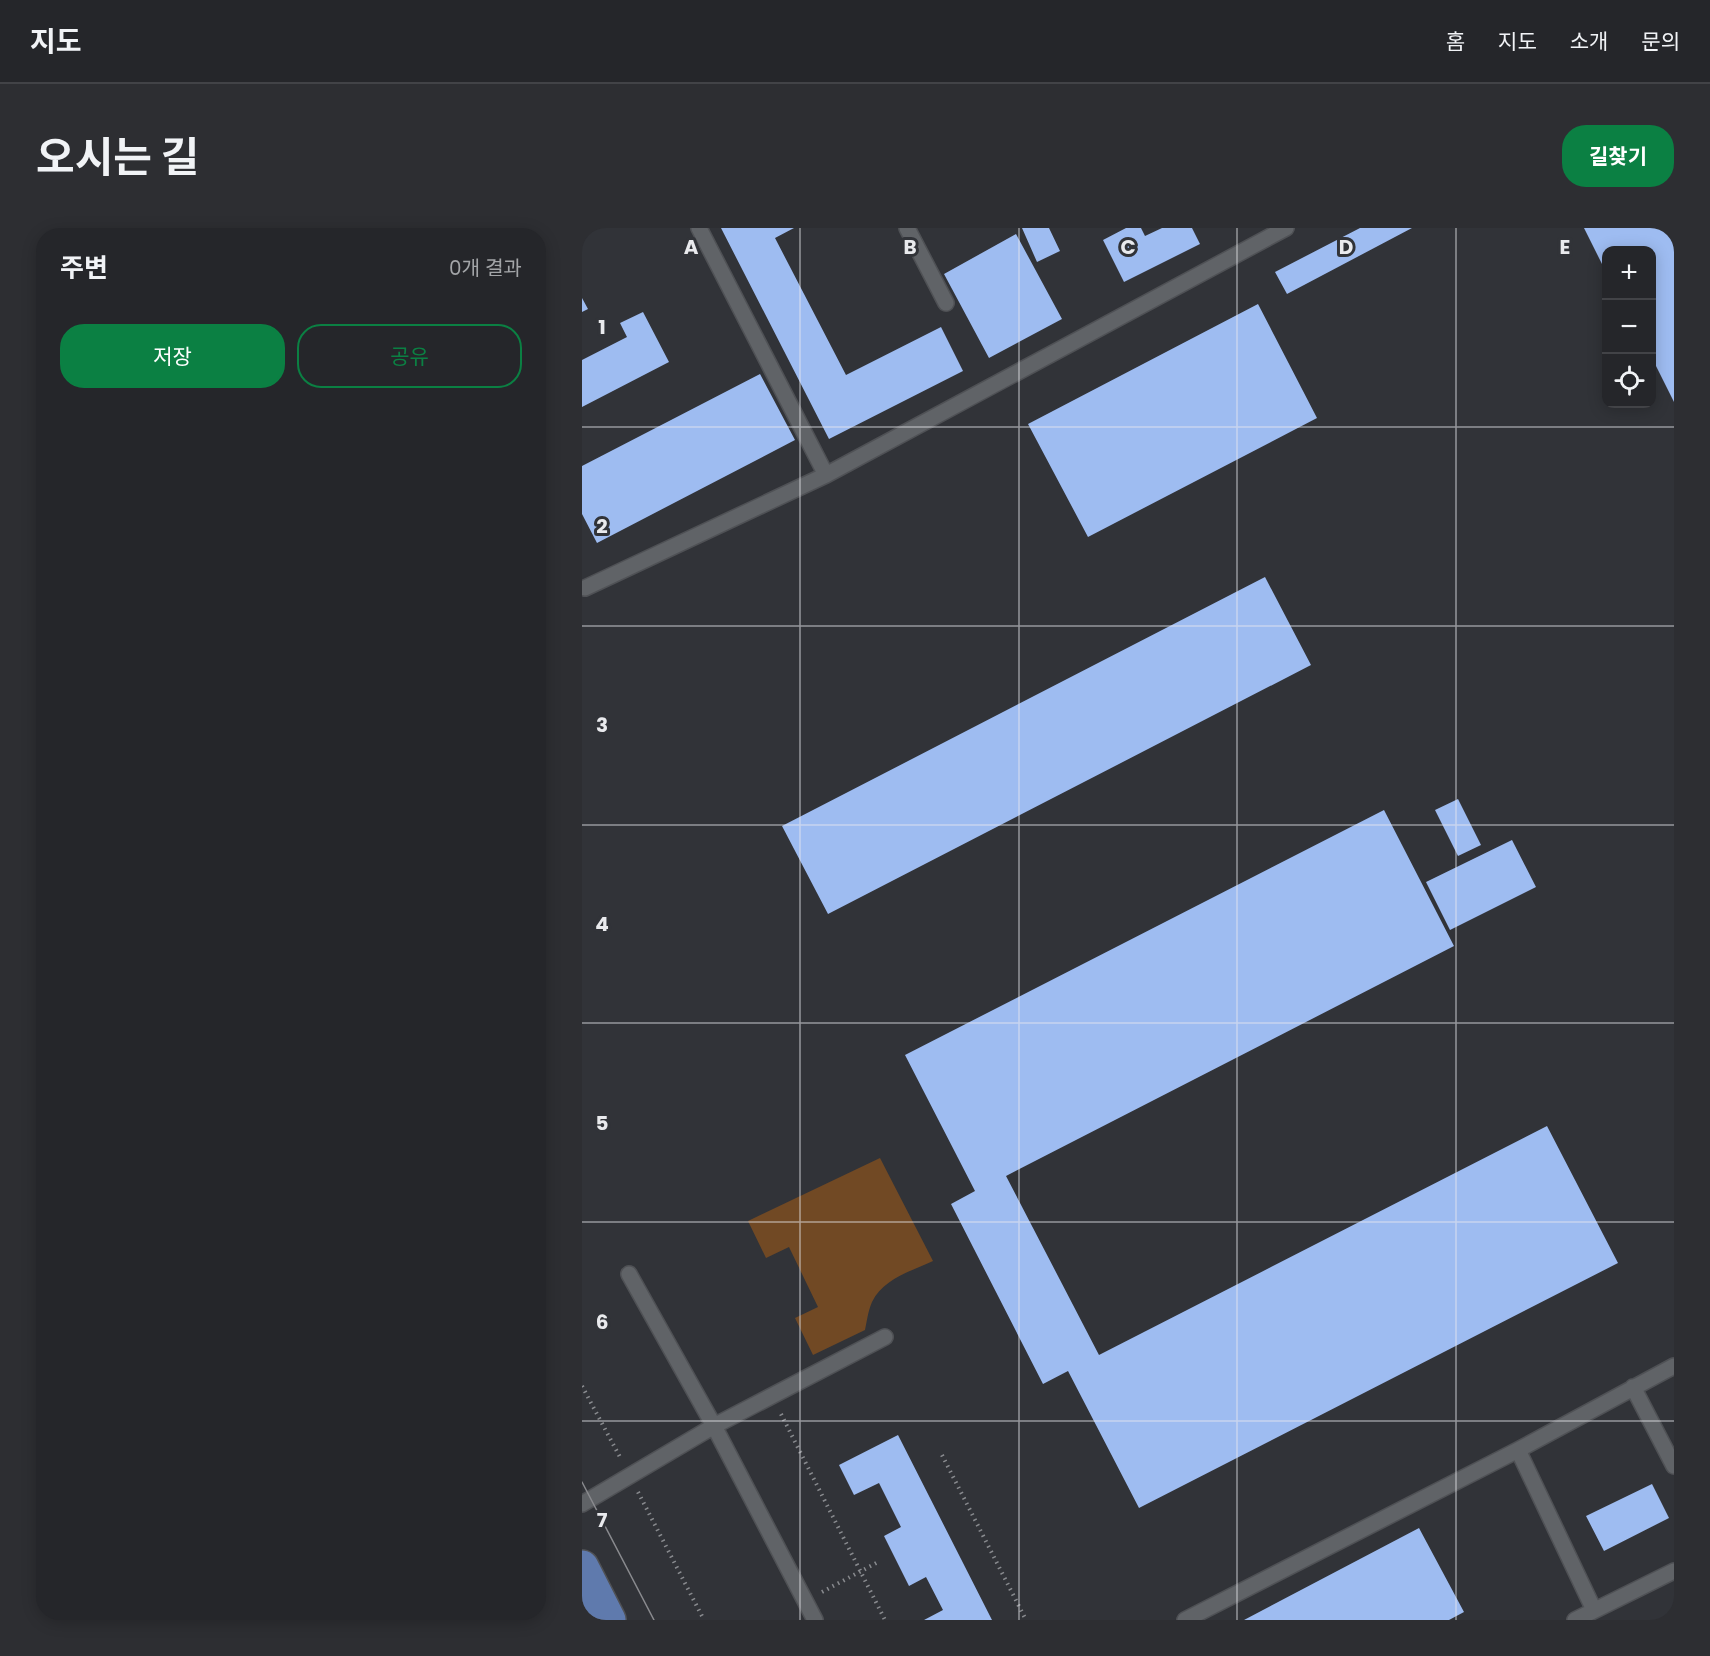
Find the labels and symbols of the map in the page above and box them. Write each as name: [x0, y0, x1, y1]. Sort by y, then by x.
text: A: [684, 233, 699, 261]
text: B: [903, 233, 917, 261]
text: C: [1120, 233, 1136, 261]
text: D: [1339, 233, 1353, 261]
text: E: [1560, 233, 1570, 261]
text: 1: [598, 313, 606, 341]
text: 2: [596, 512, 608, 540]
text: 3: [596, 711, 608, 739]
text: 4: [595, 910, 609, 938]
text: 5: [596, 1109, 609, 1137]
text: 6: [596, 1308, 608, 1336]
text: 7: [597, 1506, 608, 1534]

